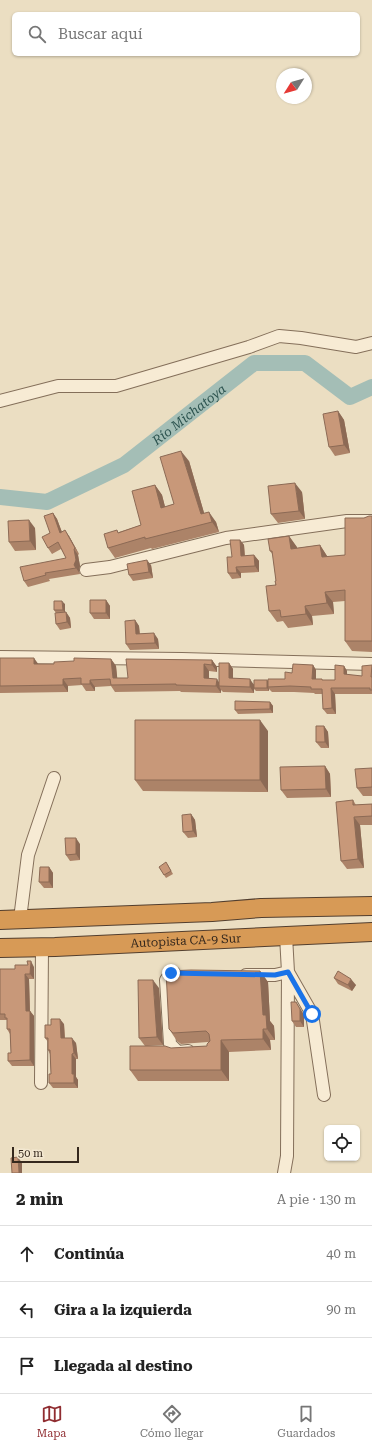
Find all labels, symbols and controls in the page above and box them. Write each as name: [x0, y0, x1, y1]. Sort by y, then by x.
search box: [12, 12, 360, 56]
icon: search: [26, 23, 48, 45]
text: Buscar aquí: [58, 25, 142, 43]
north arrow: [276, 68, 312, 104]
water label: Río Michatoya: [148, 381, 229, 448]
street label: Autopista CA-9 Sur: [130, 931, 241, 950]
route end: [162, 964, 180, 982]
route start: [303, 1005, 321, 1023]
map controls: [324, 1125, 360, 1161]
button: locate: [324, 1125, 360, 1161]
scale bar: [12, 1145, 79, 1164]
text: 50 m: [18, 1147, 43, 1160]
text: 2 min: [16, 1189, 63, 1209]
text: A pie · 130 m: [277, 1192, 356, 1207]
icon: ahead: [16, 1243, 38, 1265]
text: Continúa: [54, 1245, 124, 1263]
text: 40 m: [326, 1246, 356, 1261]
icon: left: [16, 1299, 38, 1321]
text: Gira a la izquierda: [54, 1301, 192, 1319]
text: 90 m: [326, 1302, 356, 1317]
icon: arrive: [16, 1355, 38, 1377]
text: Llegada al destino: [54, 1357, 193, 1375]
tab: Mapa: [37, 1403, 66, 1440]
tab: Cómo llegar: [140, 1403, 204, 1440]
tab: Guardados: [277, 1403, 335, 1440]

